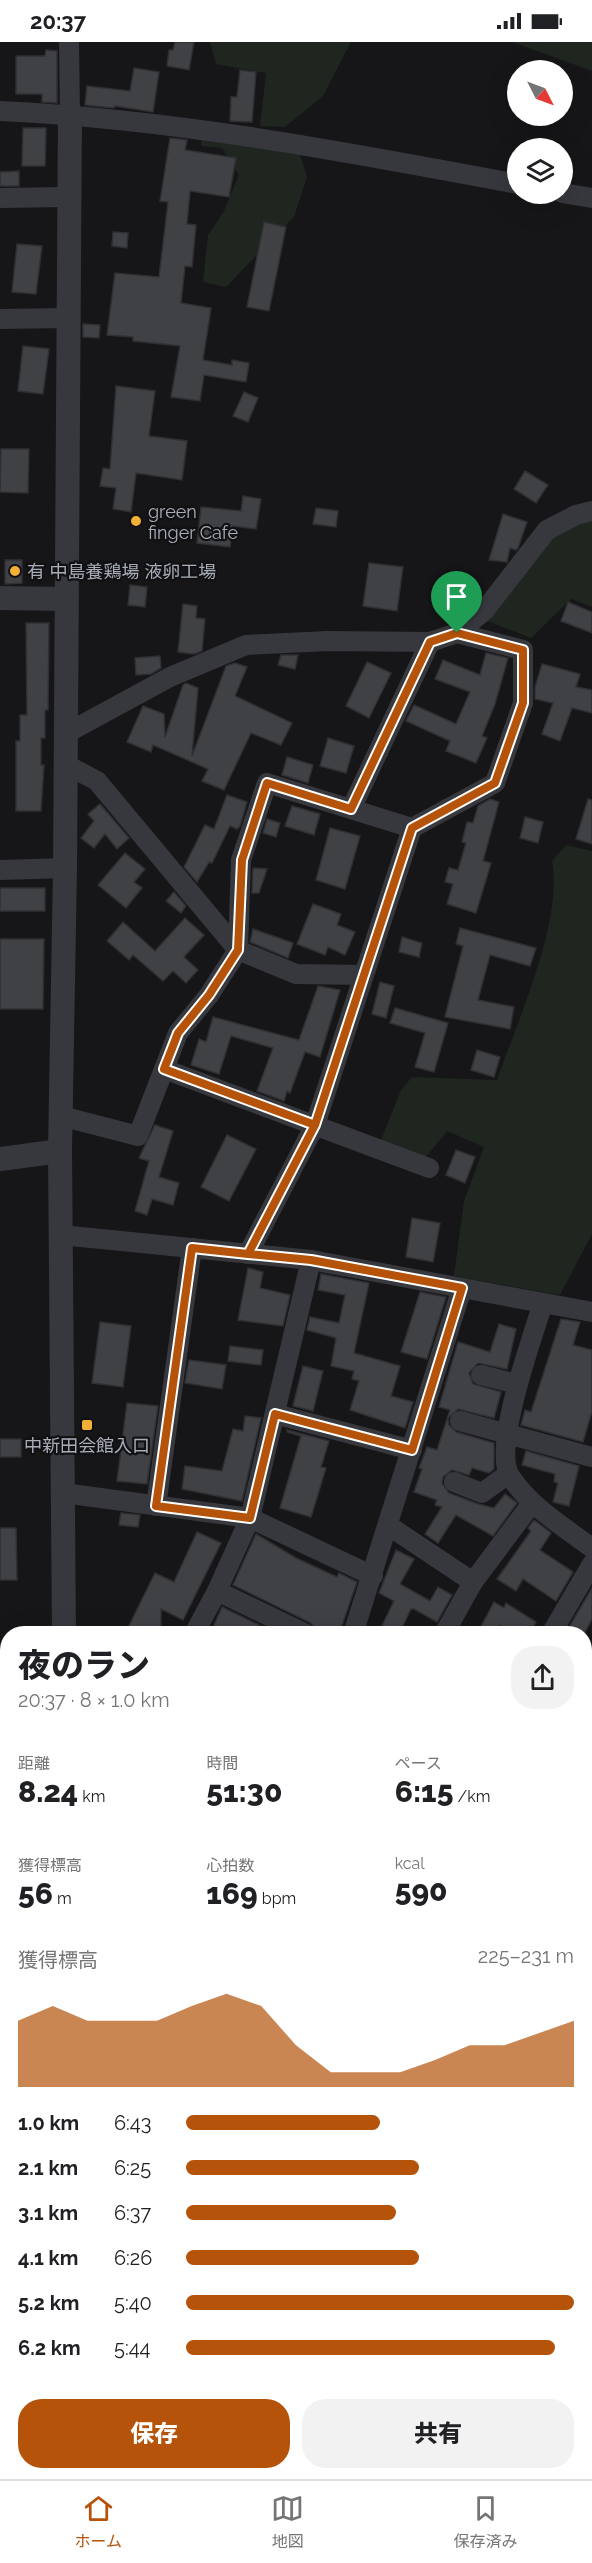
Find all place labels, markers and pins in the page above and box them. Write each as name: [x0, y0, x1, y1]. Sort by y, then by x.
place label: green finger Cafe: [148, 501, 238, 543]
marker: green finger Cafe: [129, 514, 143, 528]
place label: 有 中島養鶏場 液卵工場: [27, 561, 216, 582]
marker: 有 中島養鶏場 液卵工場: [8, 564, 22, 578]
pin: [431, 571, 482, 633]
marker: 中新田会館入口: [80, 1418, 94, 1432]
place label: 中新田会館入口: [24, 1435, 150, 1456]

